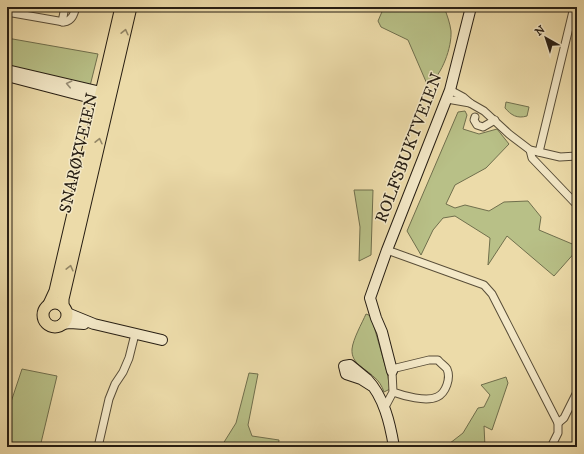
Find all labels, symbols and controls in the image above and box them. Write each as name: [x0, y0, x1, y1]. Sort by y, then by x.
north arrow: [526, 18, 566, 58]
text: N: [532, 23, 548, 39]
one-way arrow: [120, 28, 128, 35]
street label: ROLFSBUKTVEIEN: [370, 70, 448, 226]
one-way arrow: [65, 80, 72, 89]
street label: SNARØYVEIEN: [54, 91, 104, 215]
one-way arrow: [95, 138, 103, 144]
one-way arrow: [65, 265, 74, 272]

